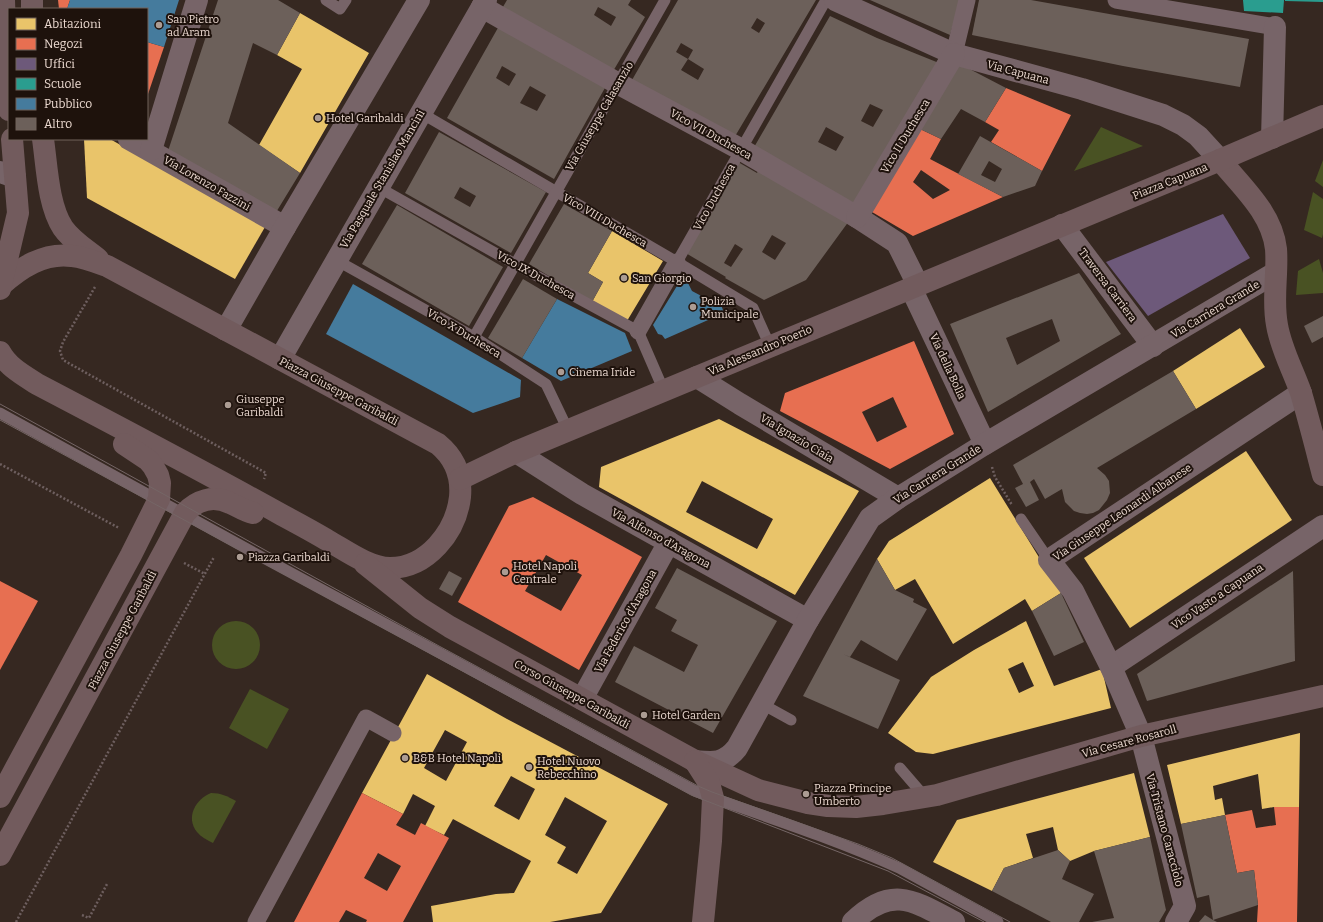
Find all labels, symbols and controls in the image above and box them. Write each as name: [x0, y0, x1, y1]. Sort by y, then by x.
legend: [8, 8, 148, 140]
place label: San Pietro ad Aram: [167, 13, 219, 39]
text: Abitazioni: [44, 17, 102, 31]
marker: San Pietro ad Aram: [154, 20, 164, 30]
text: Negozi: [44, 37, 83, 51]
text: Uffici: [44, 57, 75, 71]
street label: Via Capuana: [985, 58, 1050, 87]
street label: Via Giuseppe Calasanzio: [563, 59, 636, 173]
text: Scuole: [44, 77, 81, 91]
text: Pubblico: [44, 97, 92, 111]
street label: Vico II Duchesca: [878, 97, 933, 176]
street label: Via Pasquale Stanislao Mancini: [337, 107, 428, 251]
street label: Vico VII Duchesca: [668, 107, 754, 162]
place label: Hotel Garibaldi: [326, 112, 404, 125]
marker: Hotel Garibaldi: [313, 113, 323, 123]
text: Altro: [44, 117, 72, 131]
street label: Via Lorenzo Fazzini: [161, 153, 253, 214]
street label: Piazza Capuana: [1131, 161, 1210, 202]
street label: Vico Duchesca: [691, 162, 738, 233]
street label: Vico VIII Duchesca: [560, 191, 649, 250]
street label: Traversa Carriera: [1076, 246, 1139, 325]
street label: Vico IX Duchesca: [494, 249, 577, 302]
place label: San Giorgio: [632, 272, 692, 285]
marker: San Giorgio: [619, 273, 629, 283]
street label: Via Carriera Grande: [1169, 278, 1262, 341]
place label: Polizia Municipale: [701, 295, 758, 321]
marker: Polizia Municipale: [688, 302, 698, 312]
street label: Vico X Duchesca: [424, 306, 503, 361]
street label: Via Alessandro Poerio: [706, 323, 814, 378]
street label: Via della Bolla: [927, 331, 968, 401]
street label: Piazza Giuseppe Garibaldi: [277, 355, 401, 429]
place label: Cinema Iride: [569, 366, 635, 379]
marker: Cinema Iride: [556, 367, 566, 377]
place label: Giuseppe Garibaldi: [236, 393, 285, 419]
marker: Giuseppe Garibaldi: [223, 400, 233, 410]
street label: Via Ignazio Ciaia: [758, 411, 836, 465]
street label: Via Carriera Grande: [891, 442, 984, 507]
street label: Via Giuseppe Leonardi Albanese: [1050, 461, 1194, 564]
street label: Via Alfonso d'Aragona: [609, 506, 713, 571]
place label: Piazza Garibaldi: [248, 551, 330, 564]
marker: Piazza Garibaldi: [235, 552, 245, 562]
place label: Hotel Napoli Centrale: [513, 560, 578, 586]
street label: Vico Vasto a Capuana: [1169, 561, 1266, 632]
marker: Hotel Napoli Centrale: [500, 567, 510, 577]
street label: Via Federico d'Aragona: [592, 567, 659, 675]
street label: Piazza Giuseppe Garibaldi: [86, 568, 160, 692]
street label: Corso Giuseppe Garibaldi: [512, 657, 632, 732]
place label: Hotel Garden: [652, 709, 720, 722]
marker: Hotel Garden: [639, 710, 649, 720]
street label: Via Cesare Rosaroll: [1080, 723, 1178, 760]
place label: B&B Hotel Napoli: [413, 752, 502, 765]
marker: B&B Hotel Napoli: [400, 753, 410, 763]
place label: Hotel Nuovo Rebecchino: [537, 755, 601, 781]
marker: Hotel Nuovo Rebecchino: [524, 762, 534, 772]
street label: Via Tristano Caracciolo: [1143, 772, 1186, 888]
place label: Piazza Principe Umberto: [814, 782, 891, 808]
marker: Piazza Principe Umberto: [801, 789, 811, 799]

